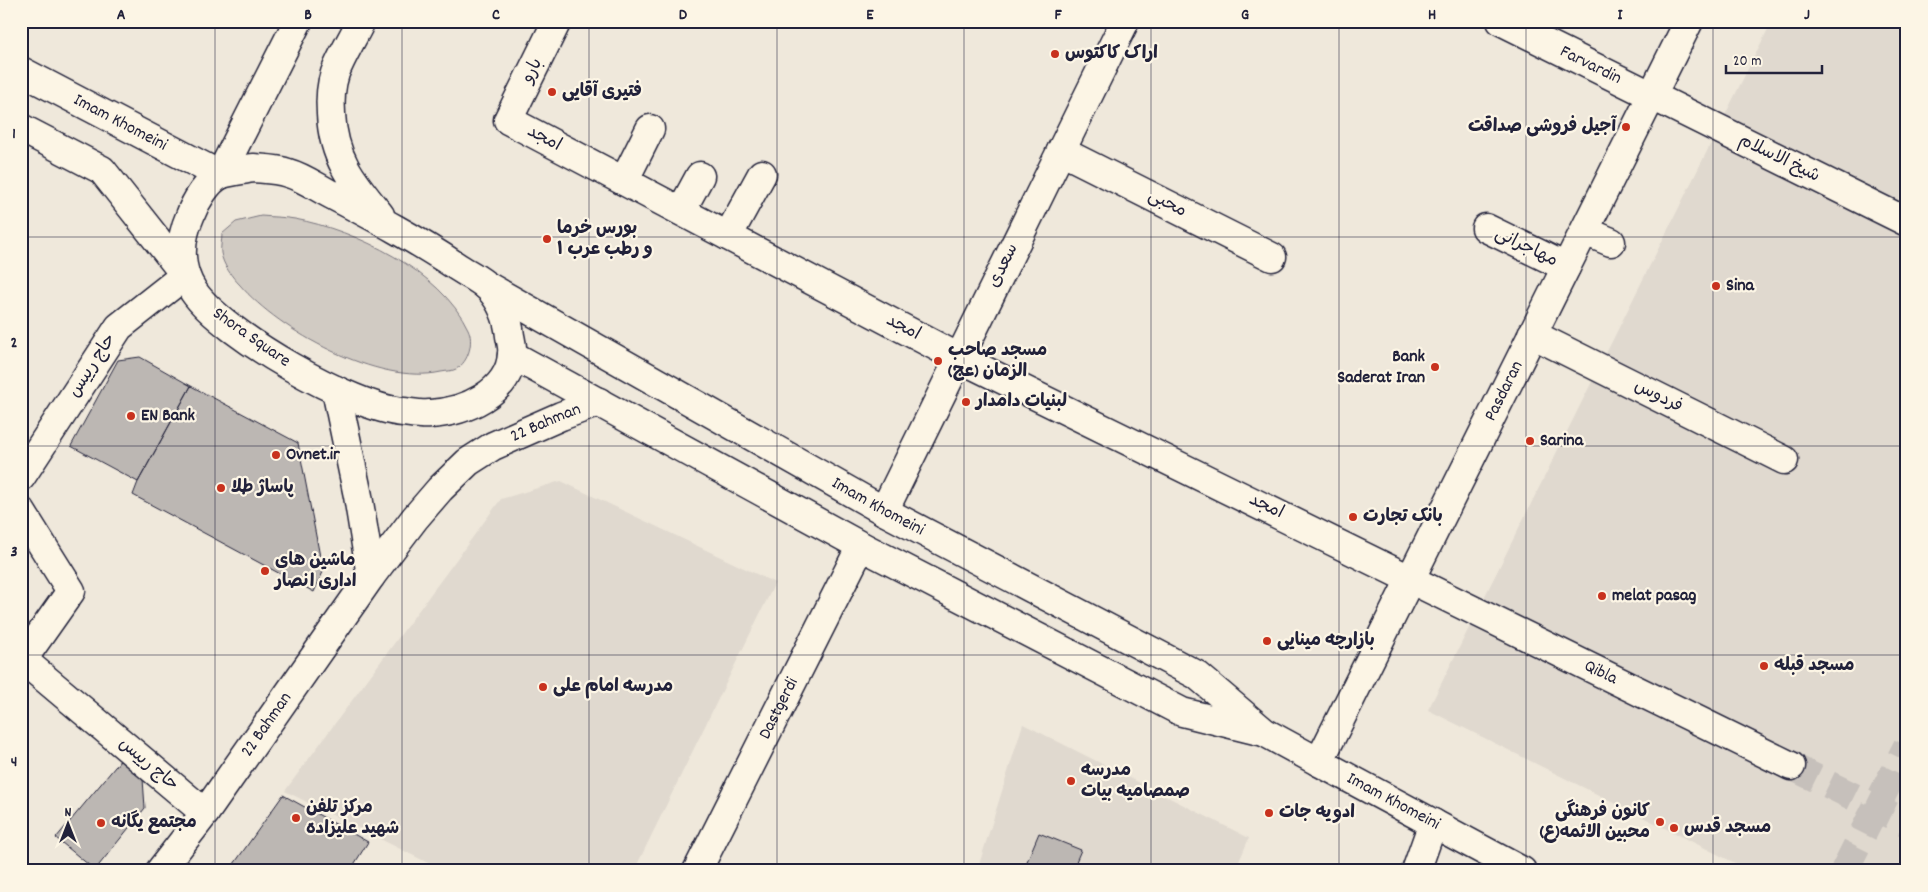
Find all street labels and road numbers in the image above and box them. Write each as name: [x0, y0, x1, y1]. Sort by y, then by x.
street label: Farvardin: [1556, 40, 1626, 91]
street label: بارو: [515, 54, 550, 90]
street label: Imam Khomeini: [69, 88, 172, 158]
street label: امجد: [522, 120, 566, 158]
street label: شیخ الاسلام: [1734, 129, 1824, 189]
street label: محبی: [1143, 184, 1191, 224]
street label: مهاجرانی: [1490, 222, 1562, 274]
street label: سعدی: [982, 239, 1026, 293]
street label: Shora Square: [207, 302, 295, 374]
street label: امجد: [881, 309, 925, 347]
street label: حاج رییس: [63, 329, 123, 403]
street label: Pasdaran: [1479, 357, 1530, 426]
street label: فردوس: [1629, 374, 1687, 420]
street label: 22 Bahman: [507, 397, 584, 449]
street label: Imam Khomeini: [827, 471, 929, 543]
street label: امجد: [1244, 488, 1288, 526]
street label: Qibla: [1580, 654, 1622, 692]
street label: Dastgerdi: [753, 673, 805, 744]
street label: 22 Bahman: [235, 687, 298, 762]
street label: حاج رییس: [112, 732, 184, 798]
street label: Imam Khomeini: [1342, 767, 1444, 837]

